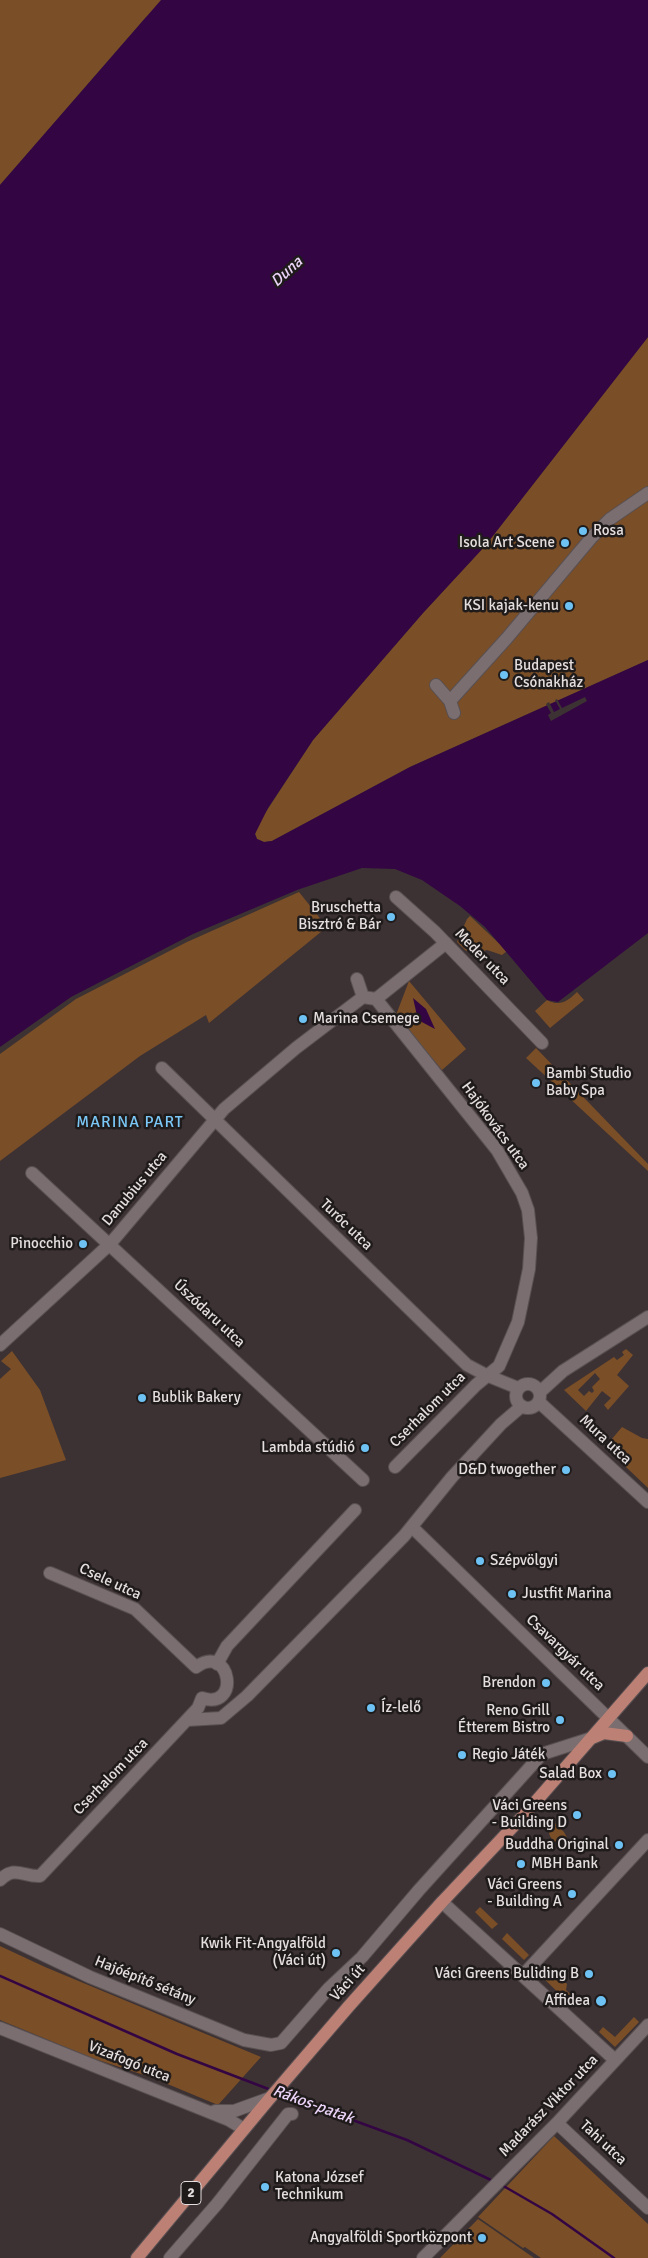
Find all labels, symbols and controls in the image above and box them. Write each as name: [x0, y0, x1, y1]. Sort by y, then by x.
water label: Duna: [267, 253, 307, 291]
place label: Rosa: [593, 522, 624, 540]
marker: Rosa: [577, 525, 589, 537]
place label: Isola Art Scene: [459, 534, 555, 552]
marker: Isola Art Scene: [559, 537, 571, 549]
place label: KSI kajak-kenu: [464, 597, 559, 615]
marker: KSI kajak-kenu: [563, 600, 575, 612]
place label: Budapest Csónakház: [514, 657, 583, 692]
marker: Budapest Csónakház: [498, 669, 510, 681]
place label: Bruschetta Bisztró & Bár: [298, 899, 381, 934]
marker: Bruschetta Bisztró & Bár: [385, 911, 397, 923]
street label: Meder utca: [451, 925, 513, 989]
place label: Marina Csemege: [313, 1010, 420, 1028]
marker: Marina Csemege: [297, 1013, 309, 1025]
place label: Bambi Studio Baby Spa: [546, 1065, 631, 1100]
marker: Bambi Studio Baby Spa: [530, 1077, 542, 1089]
street label: Hajókovács utca: [457, 1079, 533, 1173]
district label: MARINA PART: [75, 1113, 185, 1133]
street label: Danubius utca: [99, 1148, 171, 1230]
street label: Turóc utca: [316, 1196, 376, 1254]
place label: Pinocchio: [10, 1235, 73, 1253]
marker: Pinocchio: [77, 1238, 89, 1250]
street label: Úszódaru utca: [170, 1276, 248, 1352]
street label: Cserhalom utca: [386, 1368, 470, 1452]
place label: Bublik Bakery: [152, 1389, 241, 1407]
marker: Bublik Bakery: [136, 1392, 148, 1404]
street label: Mura utca: [575, 1411, 635, 1469]
place label: Lambda stúdió: [261, 1439, 355, 1457]
marker: Lambda stúdió: [359, 1442, 371, 1454]
place label: D&D twogether: [458, 1461, 556, 1479]
marker: D&D twogether: [560, 1464, 572, 1476]
place label: Szépvölgyi: [490, 1552, 558, 1570]
marker: Szépvölgyi: [474, 1555, 486, 1567]
street label: Csele utca: [76, 1560, 144, 1604]
place label: Justfit Marina: [522, 1585, 612, 1603]
marker: Justfit Marina: [506, 1588, 518, 1600]
street label: Csavargyár utca: [522, 1611, 608, 1695]
place label: Brendon: [482, 1674, 536, 1692]
marker: Brendon: [540, 1677, 552, 1689]
place label: Íz-lelő: [381, 1699, 421, 1717]
marker: Íz-lelő: [365, 1702, 377, 1714]
place label: Reno Grill Étterem Bistro: [458, 1702, 550, 1737]
marker: Reno Grill Étterem Bistro: [554, 1714, 566, 1726]
street label: Cserhalom utca: [70, 1735, 152, 1819]
place label: Regio Játék: [472, 1746, 545, 1764]
marker: Regio Játék: [456, 1749, 468, 1761]
place label: Salad Box: [539, 1765, 602, 1783]
marker: Salad Box: [606, 1768, 618, 1780]
place label: Váci Greens - Building D: [492, 1797, 567, 1832]
marker: Váci Greens - Building D: [571, 1809, 583, 1821]
place label: Buddha Original: [505, 1836, 609, 1854]
marker: Buddha Original: [613, 1839, 625, 1851]
place label: MBH Bank: [531, 1855, 598, 1873]
marker: MBH Bank: [515, 1858, 527, 1870]
place label: Váci Greens - Building A: [487, 1876, 562, 1911]
marker: Váci Greens - Building A: [566, 1888, 578, 1900]
place label: Kwik Fit-Angyalföld (Váci út): [200, 1935, 326, 1970]
marker: Kwik Fit-Angyalföld (Váci út): [330, 1947, 342, 1959]
street label: Hajóépítő sétány: [92, 1953, 198, 2009]
street label: Váci út: [327, 1961, 369, 2005]
place label: Váci Greens Buliding B: [435, 1965, 579, 1983]
marker: Váci Greens Buliding B: [583, 1968, 595, 1980]
place label: Affidea: [545, 1992, 590, 2010]
marker: Affidea: [594, 1994, 608, 2008]
street label: Vizafogó utca: [85, 2037, 173, 2087]
street label: Madarász Viktor utca: [496, 2051, 602, 2161]
water label: Rákos-patak: [270, 2082, 356, 2128]
street label: Tahi utca: [576, 2117, 630, 2169]
place label: Katona József Technikum: [275, 2169, 363, 2204]
marker: Katona József Technikum: [259, 2181, 271, 2193]
road number: 2: [181, 2182, 201, 2204]
place label: Angyalföldi Sportközpont: [310, 2229, 472, 2247]
marker: Angyalföldi Sportközpont: [476, 2232, 488, 2244]

